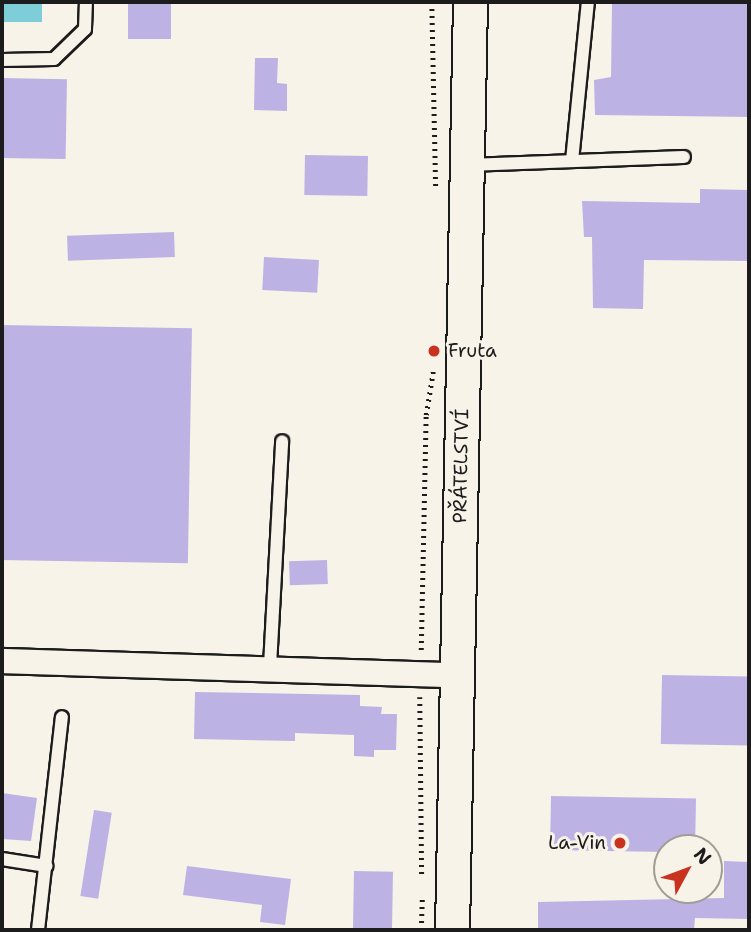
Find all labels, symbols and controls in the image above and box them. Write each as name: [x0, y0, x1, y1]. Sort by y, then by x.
place label: Fruta: [448, 340, 497, 362]
marker: Fruta: [426, 343, 442, 359]
street label: PŘÁTELSTVÍ: [449, 409, 473, 523]
place label: La-Vin: [548, 832, 606, 854]
north arrow: [653, 834, 723, 904]
marker: La-Vin: [612, 835, 628, 851]
text: N: [688, 842, 717, 870]

